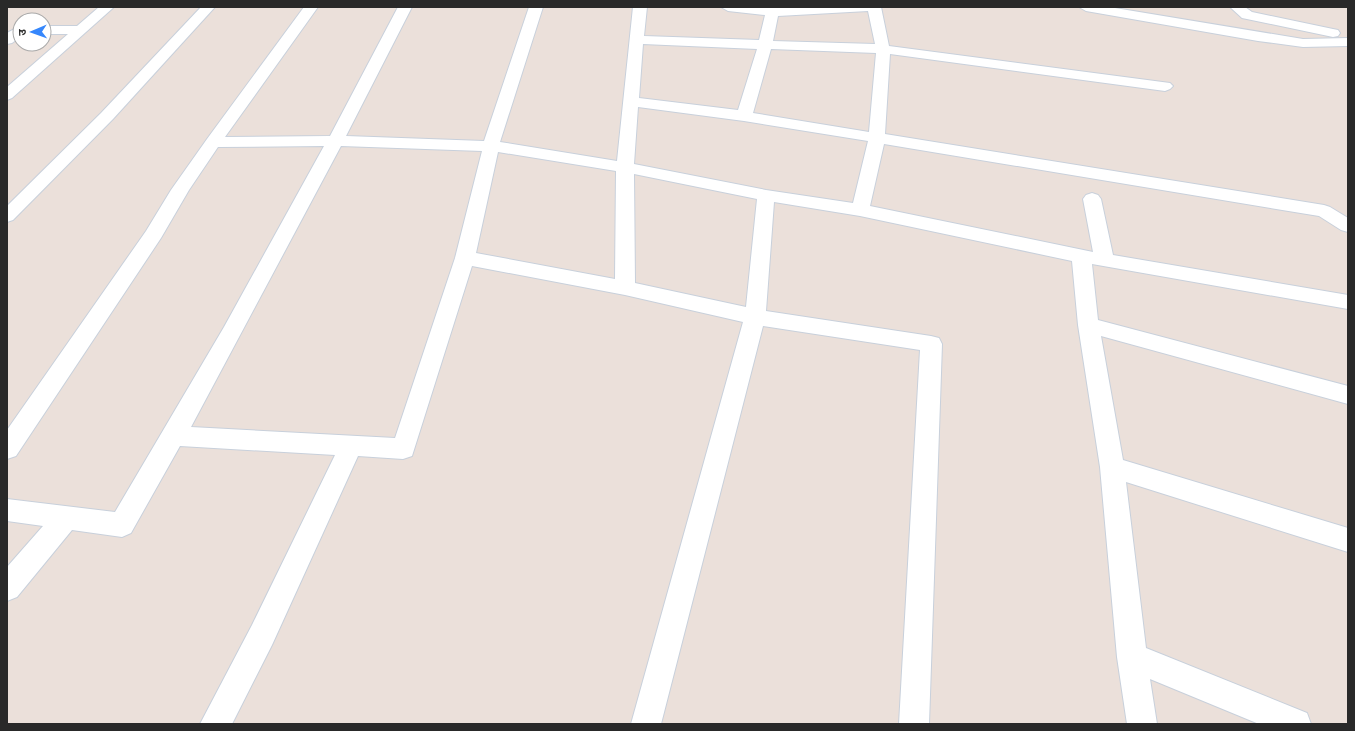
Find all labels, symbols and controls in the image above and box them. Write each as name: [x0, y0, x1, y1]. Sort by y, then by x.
north arrow: [12, 12, 52, 52]
text: उ: [16, 28, 29, 36]

